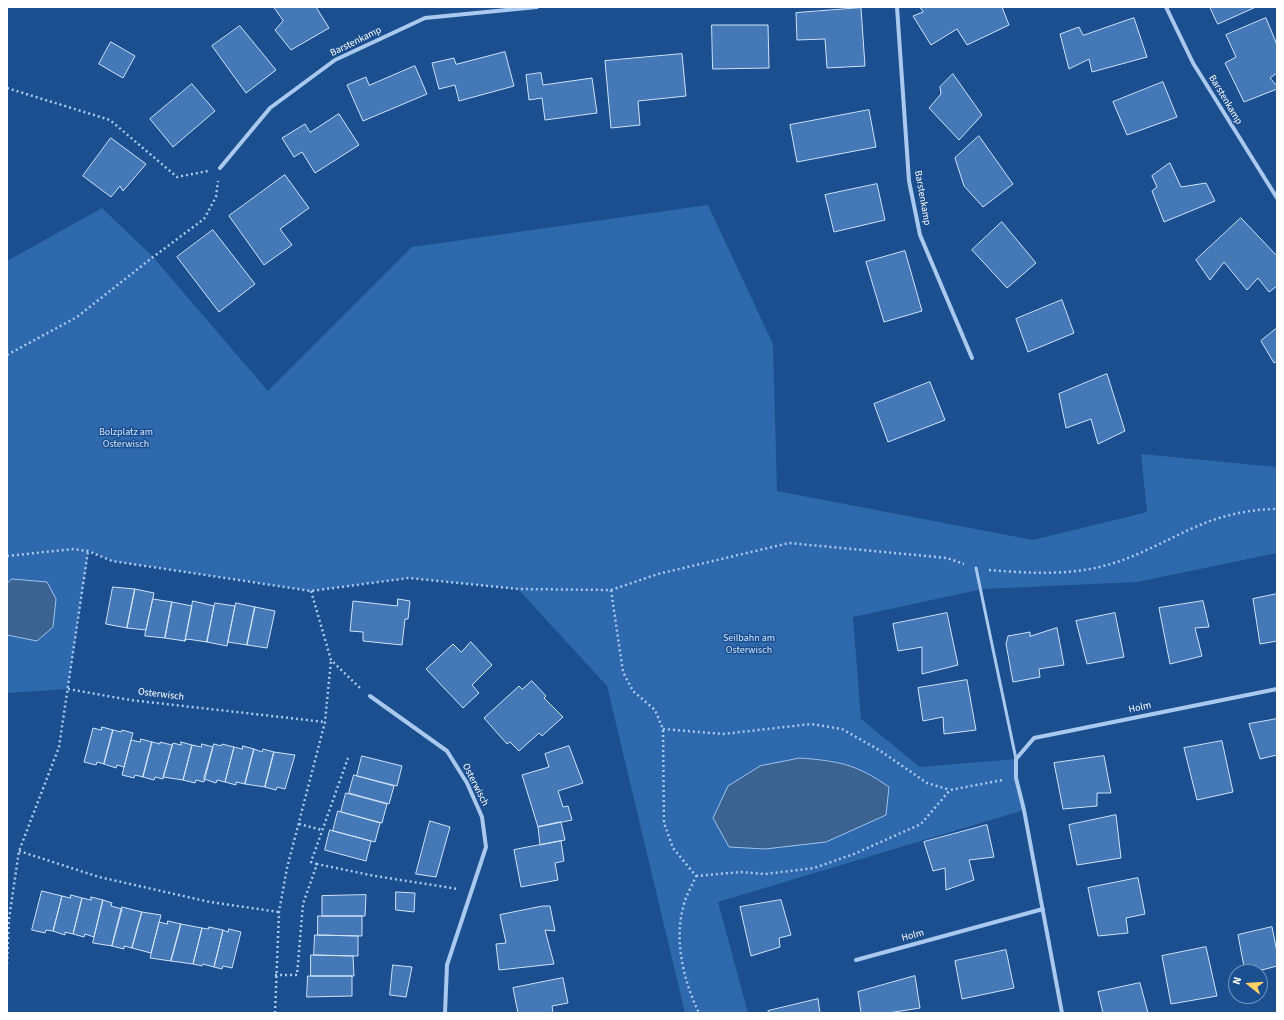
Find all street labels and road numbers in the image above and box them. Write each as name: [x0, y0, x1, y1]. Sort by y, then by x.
street label: Barstenkamp: [328, 24, 384, 60]
street label: Barstenkamp: [1206, 73, 1244, 127]
street label: Barstenkamp: [911, 170, 933, 226]
street label: Osterwisch: [137, 686, 185, 704]
street label: Holm: [1128, 700, 1152, 716]
street label: Osterwisch: [459, 762, 491, 808]
street label: Holm: [900, 927, 926, 945]

